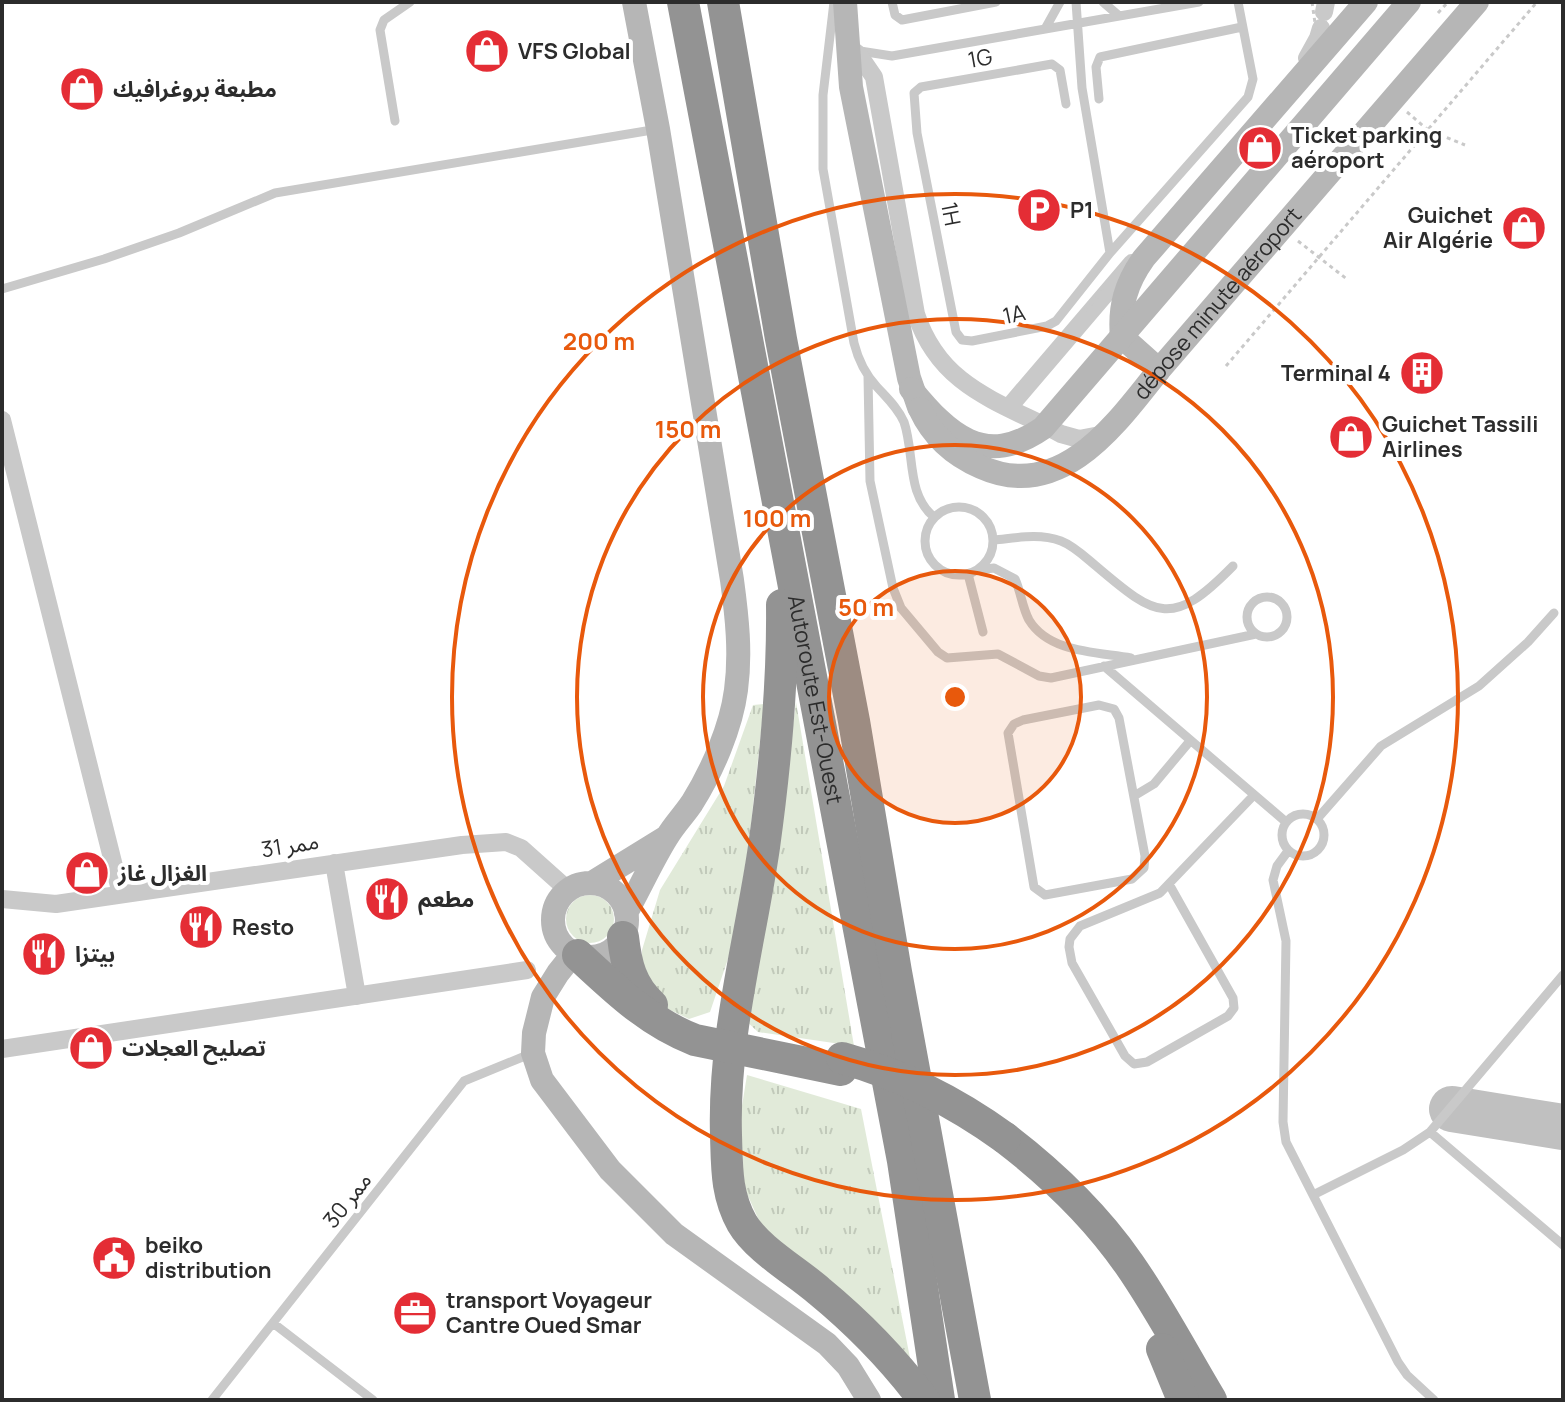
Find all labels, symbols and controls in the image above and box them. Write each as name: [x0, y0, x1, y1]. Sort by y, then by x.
shop icon: VFS Global: [463, 27, 511, 75]
place label: VFS Global: [518, 36, 631, 66]
street label: 1G: [966, 41, 994, 75]
shop icon: مطبعة بروغرافيك: [58, 65, 106, 113]
place label: مطبعة بروغرافيك: [113, 74, 277, 104]
place label: Ticket parking aéroport: [1291, 120, 1442, 175]
shop icon: Ticket parking aéroport: [1236, 124, 1284, 172]
parking icon: P1: [1015, 186, 1063, 234]
place label: P1: [1070, 195, 1094, 225]
street label: 1H: [934, 200, 968, 228]
place label: Guichet Air Algérie: [1383, 200, 1493, 255]
street label: dépose minute aéroport: [1126, 201, 1308, 406]
shop icon: Guichet Air Algérie: [1500, 204, 1548, 252]
street label: 1A: [1000, 297, 1028, 331]
text: 200 m: [563, 324, 635, 357]
building icon: Terminal 4: [1398, 349, 1446, 397]
place label: Terminal 4: [1281, 358, 1391, 388]
place label: Guichet Tassili Airlines: [1382, 409, 1538, 464]
text: 150 m: [655, 412, 721, 445]
shop icon: Guichet Tassili Airlines: [1327, 413, 1375, 461]
text: 100 m: [743, 501, 811, 534]
text: 50 m: [838, 590, 894, 623]
street label: Autoroute Est-Ouest: [781, 592, 850, 807]
centre of rings: [941, 683, 969, 711]
street label: ممر 31: [259, 826, 321, 864]
shop icon: الغزال غاز: [63, 849, 111, 897]
place label: الغزال غاز: [117, 858, 207, 888]
restaurant icon: مطعم: [363, 875, 411, 923]
place label: مطعم: [418, 884, 474, 916]
restaurant icon: Resto: [177, 903, 225, 951]
place label: Resto: [232, 912, 294, 942]
restaurant icon: بيتزا: [20, 930, 68, 978]
place label: بيتزا: [75, 939, 115, 969]
shop icon: تصليح العجلات: [67, 1024, 115, 1072]
place label: تصليح العجلات: [122, 1033, 266, 1065]
street label: ممر 30: [316, 1166, 378, 1234]
place label: beiko distribution: [145, 1230, 272, 1285]
public building icon: beiko distribution: [90, 1234, 138, 1282]
place label: transport Voyageur Cantre Oued Smar: [446, 1285, 652, 1340]
office icon: transport Voyageur Cantre Oued Smar: [391, 1289, 439, 1337]

